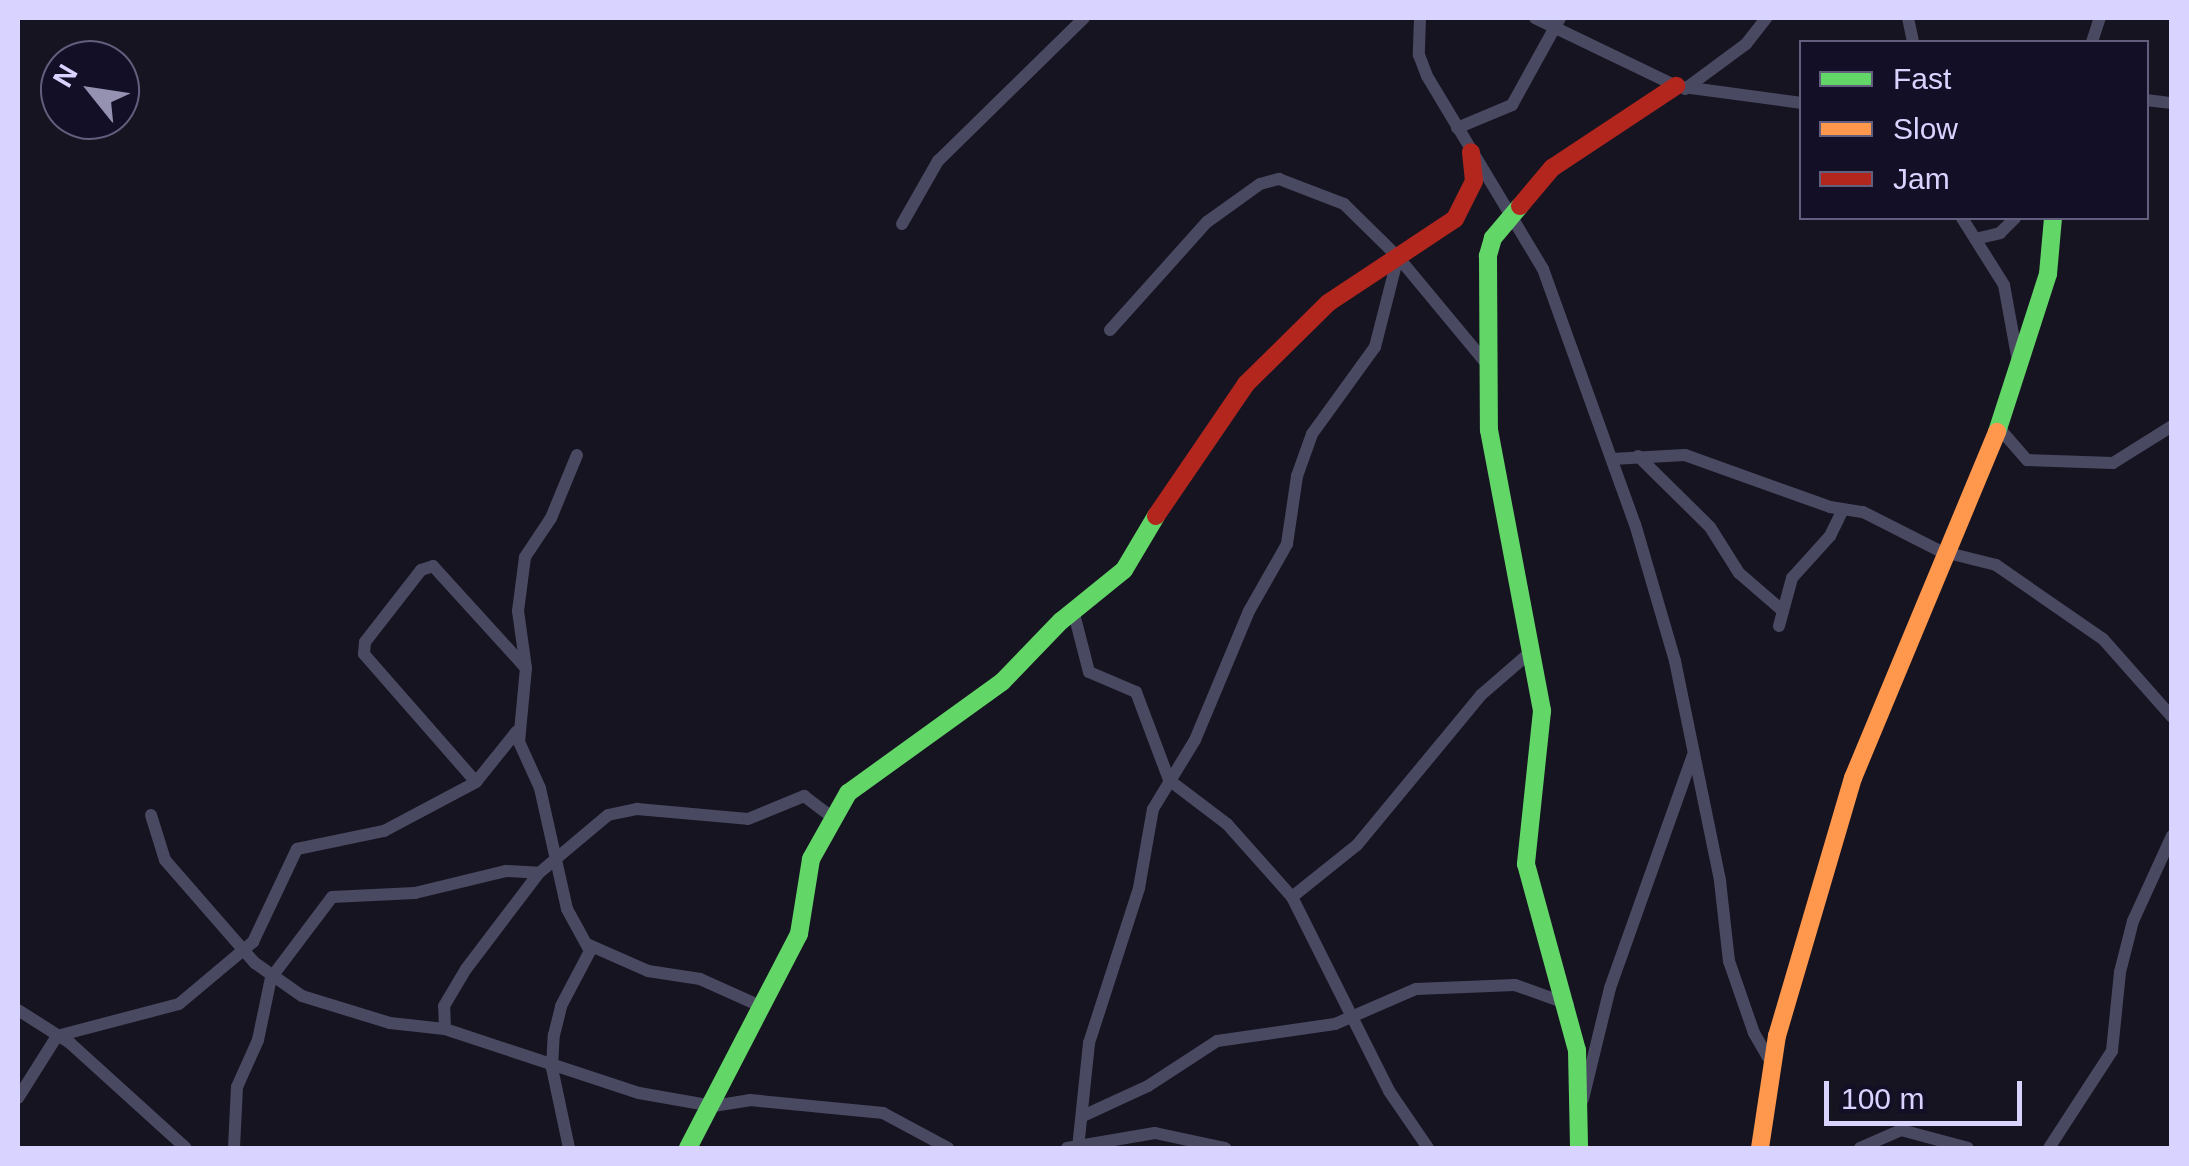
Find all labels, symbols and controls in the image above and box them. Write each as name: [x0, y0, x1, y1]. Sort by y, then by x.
north arrow: [40, 40, 140, 140]
legend: [1799, 40, 2149, 220]
text: N: [47, 59, 84, 92]
text: Fast: [1893, 62, 1951, 95]
text: Slow: [1893, 112, 1958, 145]
text: Jam: [1893, 162, 1950, 195]
scale bar: [1829, 1061, 2026, 1123]
text: 100 m: [1841, 1082, 1924, 1115]

